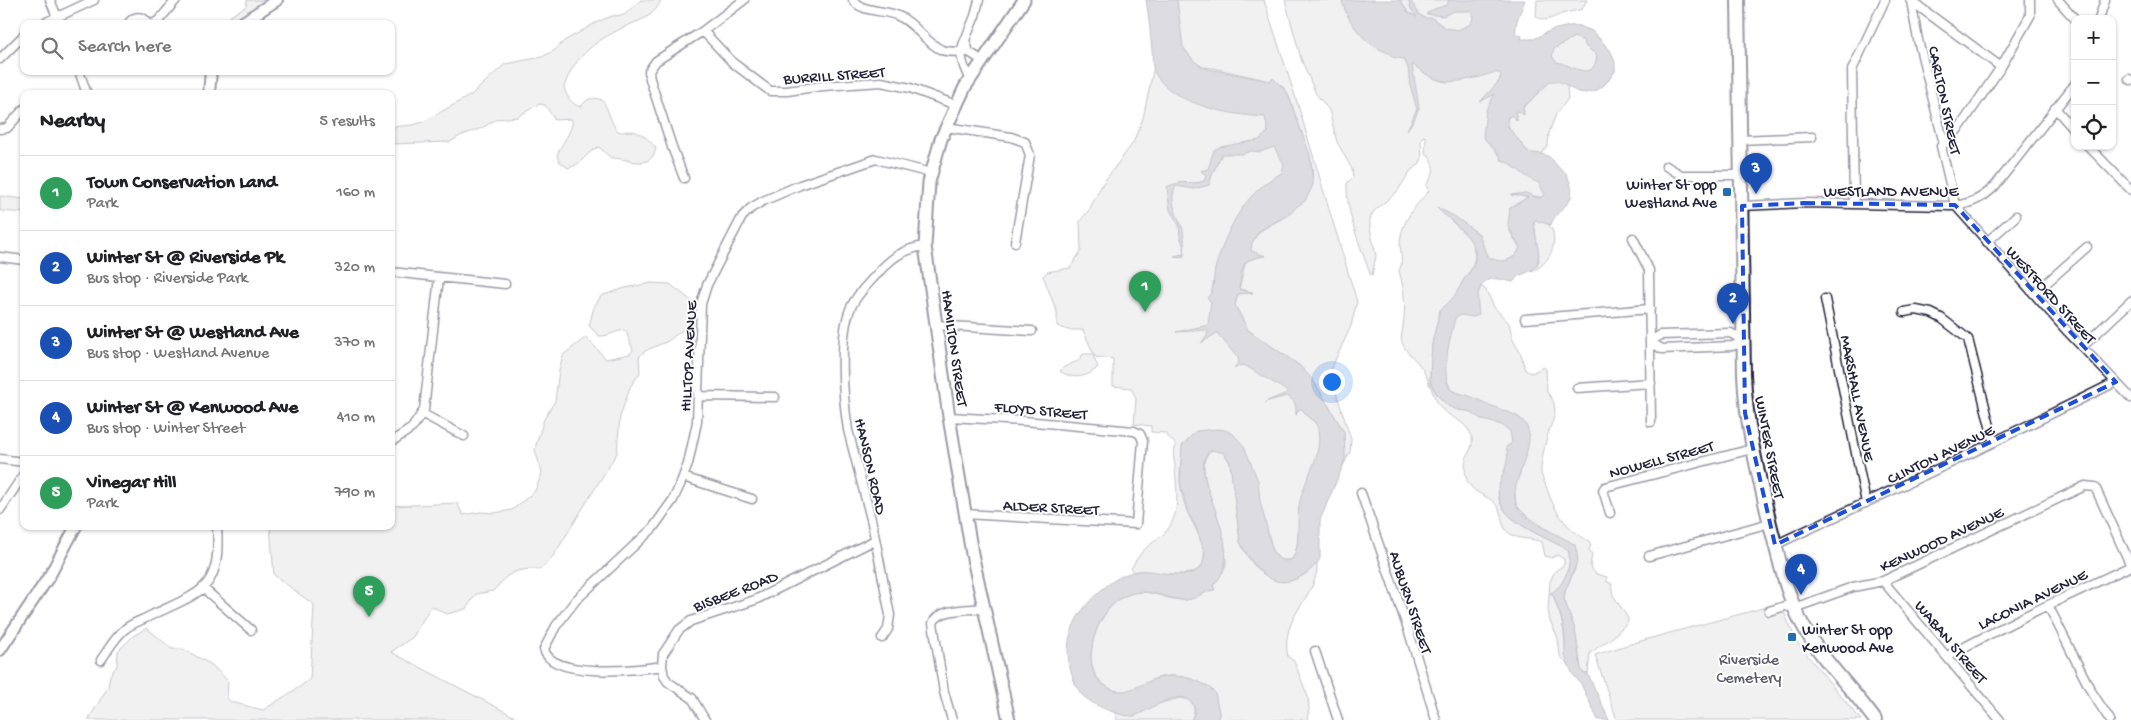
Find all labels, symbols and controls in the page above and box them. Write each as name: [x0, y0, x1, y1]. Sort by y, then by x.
map controls: [2071, 15, 2116, 150]
button: +: [2071, 15, 2116, 60]
search box: [20, 20, 395, 75]
icon: search: [38, 34, 66, 62]
text: Search here: [78, 36, 172, 59]
street label: CARLTON STREET: [1922, 45, 1964, 158]
button: −: [2071, 60, 2116, 105]
street label: BURRILL STREET: [782, 64, 886, 91]
button: locate: [2071, 105, 2116, 150]
text: Nearby: [40, 110, 105, 135]
text: 5 results: [320, 113, 375, 132]
pin: 3: [1740, 153, 1772, 194]
text: Town Conservation Land: [87, 172, 277, 195]
place label: Winter St opp Westland Ave: [1625, 177, 1718, 214]
text: 1: [53, 184, 59, 203]
text: 160 m: [336, 184, 375, 203]
street label: WESTLAND AVENUE: [1823, 184, 1960, 203]
marker: Winter St opp Westland Ave: [1721, 186, 1733, 198]
text: Park: [87, 195, 118, 214]
street label: WESTFORD STREET: [2000, 243, 2099, 350]
text: Winter St @ Riverside Pk: [87, 247, 284, 270]
text: 2: [52, 259, 60, 278]
text: 320 m: [335, 259, 375, 278]
text: Bus stop · Riverside Park: [87, 270, 248, 289]
pin: 1: [1129, 271, 1161, 312]
pin: 2: [1717, 283, 1749, 324]
street label: HAMILTON STREET: [935, 289, 970, 409]
street label: HILLTOP AVENUE: [678, 299, 703, 412]
text: Winter St @ Westland Ave: [87, 322, 299, 345]
text: 3: [52, 334, 60, 353]
text: 370 m: [334, 334, 375, 353]
street label: MARSHALL AVENUE: [1834, 334, 1877, 465]
text: Bus stop · Westland Avenue: [87, 345, 269, 364]
your location: [1319, 369, 1345, 395]
street label: WINTER STREET: [1748, 395, 1787, 501]
text: Winter St @ Kenwood Ave: [87, 397, 298, 420]
street label: FLOYD STREET: [992, 399, 1089, 426]
text: 4: [52, 409, 60, 428]
text: 410 m: [337, 409, 375, 428]
street label: HANSON ROAD: [848, 417, 889, 517]
text: Bus stop · Winter Street: [87, 420, 245, 439]
street label: CLINTON AVENUE: [1885, 422, 1999, 490]
street label: NOWELL STREET: [1608, 438, 1717, 484]
text: Vinegar Hill: [87, 472, 176, 495]
text: 5: [52, 484, 60, 503]
text: 790 m: [334, 484, 375, 503]
text: Park: [87, 495, 118, 514]
street label: ALDER STREET: [1002, 497, 1100, 522]
street label: KENWOOD AVENUE: [1878, 504, 2008, 578]
street label: AUBURN STREET: [1383, 549, 1434, 658]
pin: 4: [1785, 554, 1817, 595]
street label: LACONIA AVENUE: [1976, 566, 2092, 636]
street label: BISBEE ROAD: [690, 568, 782, 618]
pin: 5: [353, 576, 385, 617]
street label: WABAN STREET: [1909, 598, 1990, 689]
place label: Winter St opp Kenwood Ave: [1802, 622, 1894, 659]
marker: Winter St opp Kenwood Ave: [1786, 631, 1798, 643]
park label: Riverside Cemetery: [1717, 652, 1782, 689]

